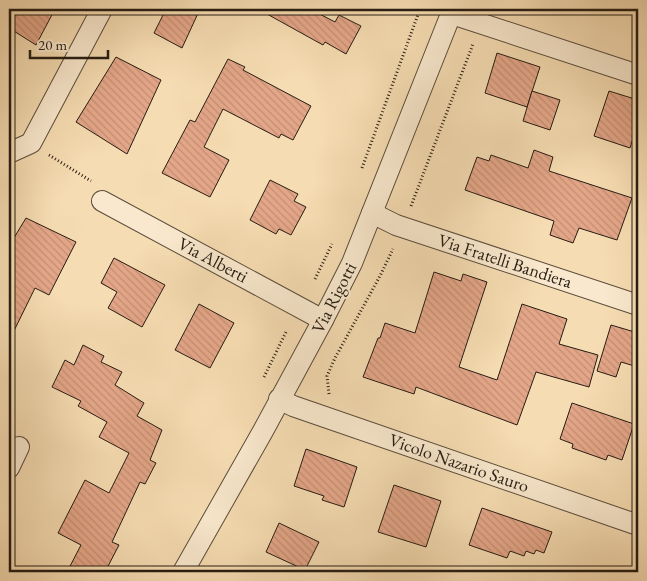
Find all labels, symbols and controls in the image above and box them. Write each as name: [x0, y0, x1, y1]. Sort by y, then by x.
scale bar: [30, 28, 108, 60]
text: 20 m: [38, 35, 67, 54]
street label: Via Fratelli Bandiera: [435, 228, 576, 293]
street label: Via Alberti: [174, 232, 253, 288]
street label: Via Rigotti: [306, 258, 361, 337]
street label: Vicolo Nazario Sauro: [386, 428, 532, 497]

